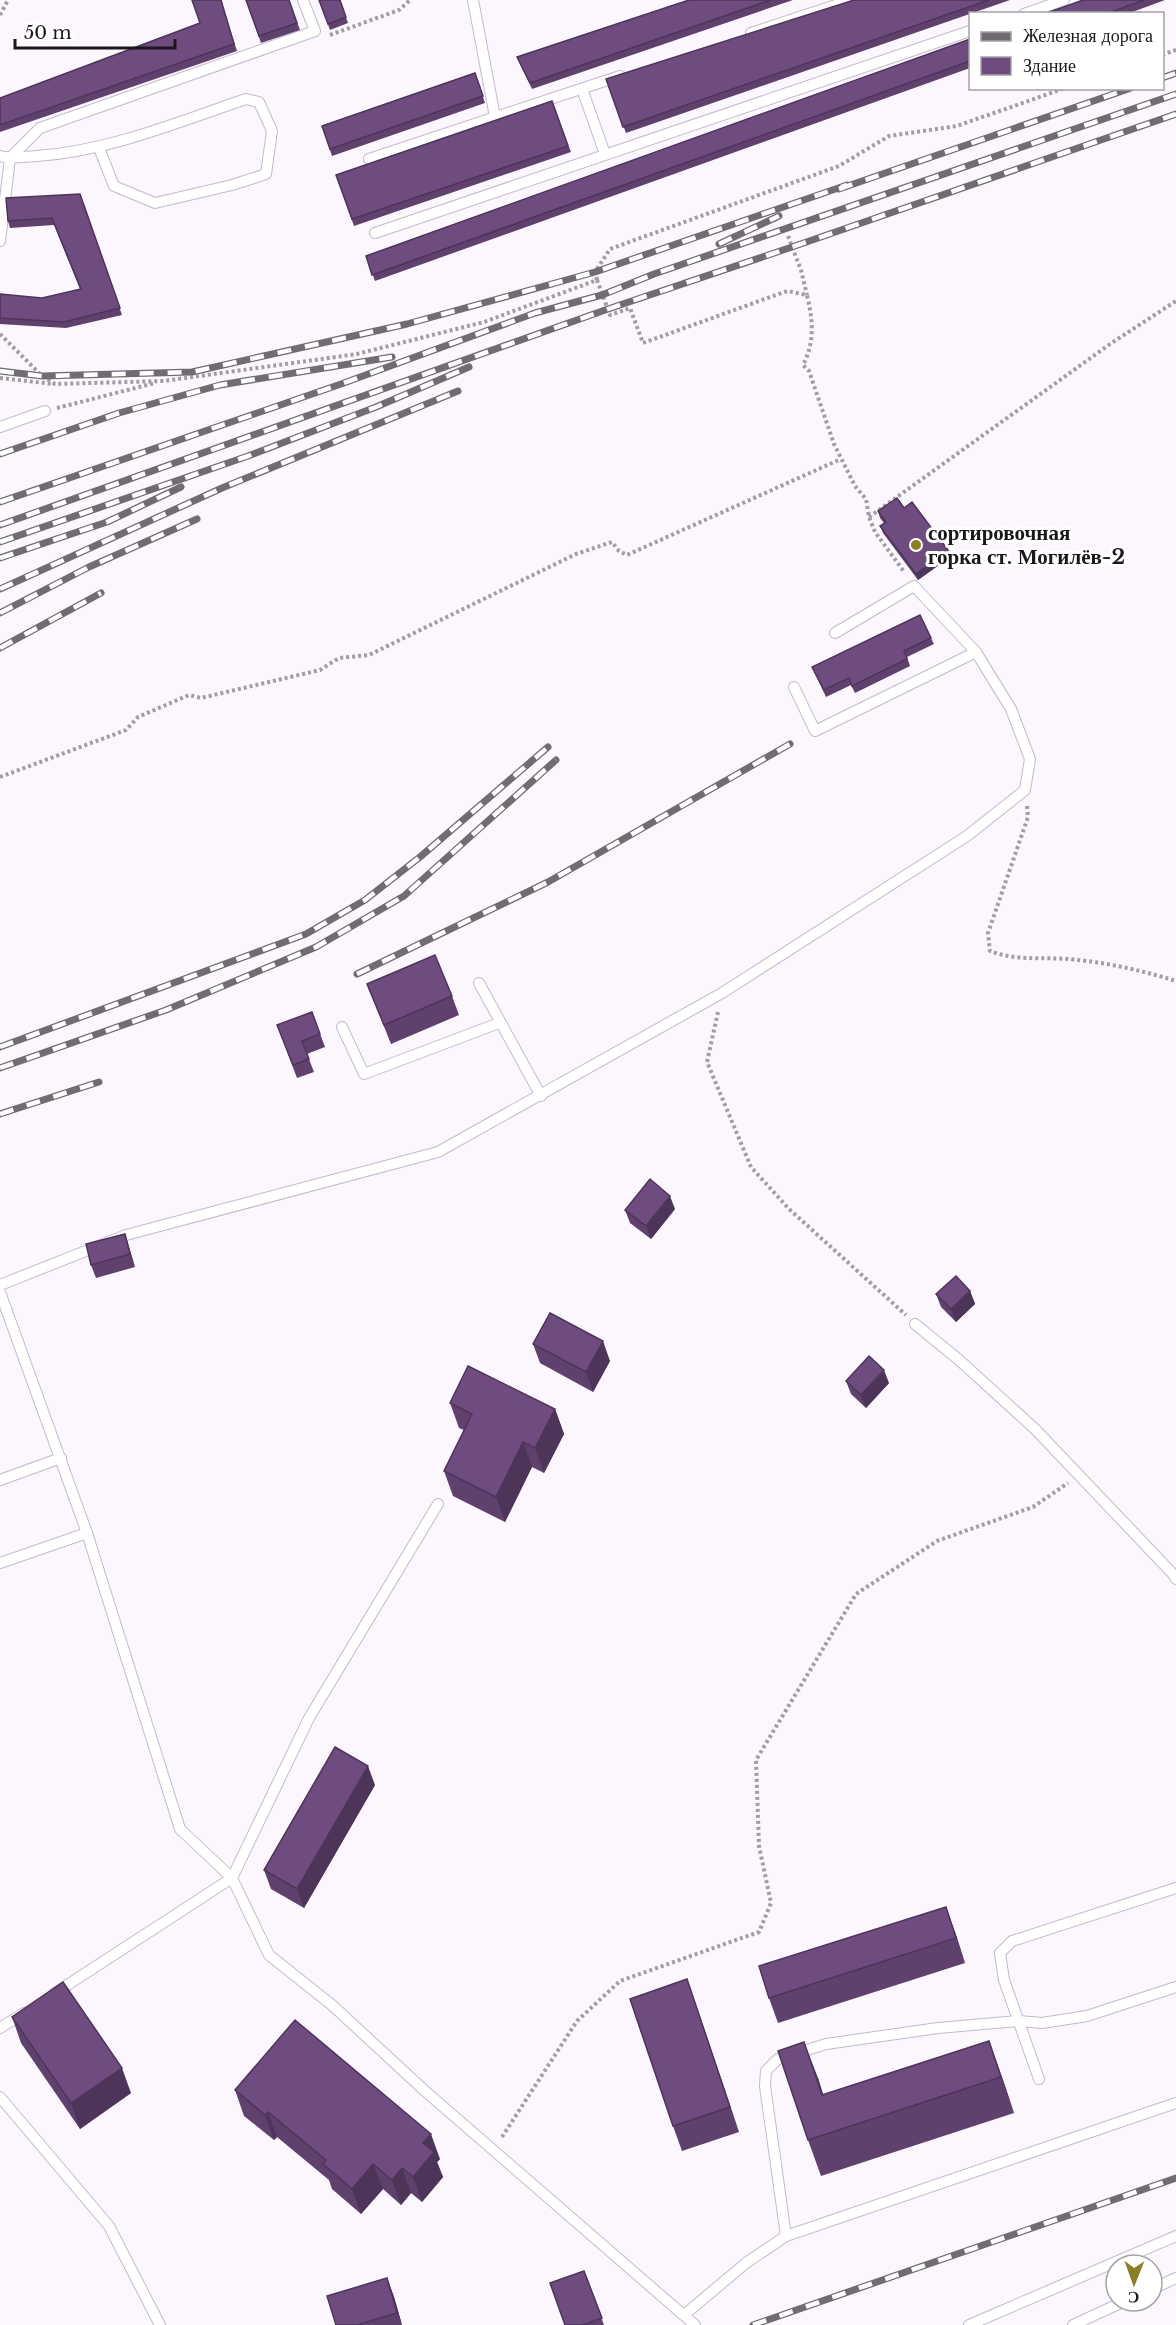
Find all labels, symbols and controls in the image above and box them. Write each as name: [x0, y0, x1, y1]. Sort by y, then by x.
scale bar: [15, 12, 176, 50]
legend: [969, 12, 1164, 90]
text: 50 m: [24, 22, 72, 44]
text: Железная дорога: [1023, 25, 1153, 47]
text: Здание: [1023, 55, 1076, 77]
place label: сортировочная горка ст. Могилёв-2: [928, 520, 1125, 570]
marker: сортировочная горка ст. Могилёв-2: [909, 538, 923, 552]
north arrow: [1104, 2253, 1164, 2313]
text: С: [1128, 2288, 1140, 2308]

